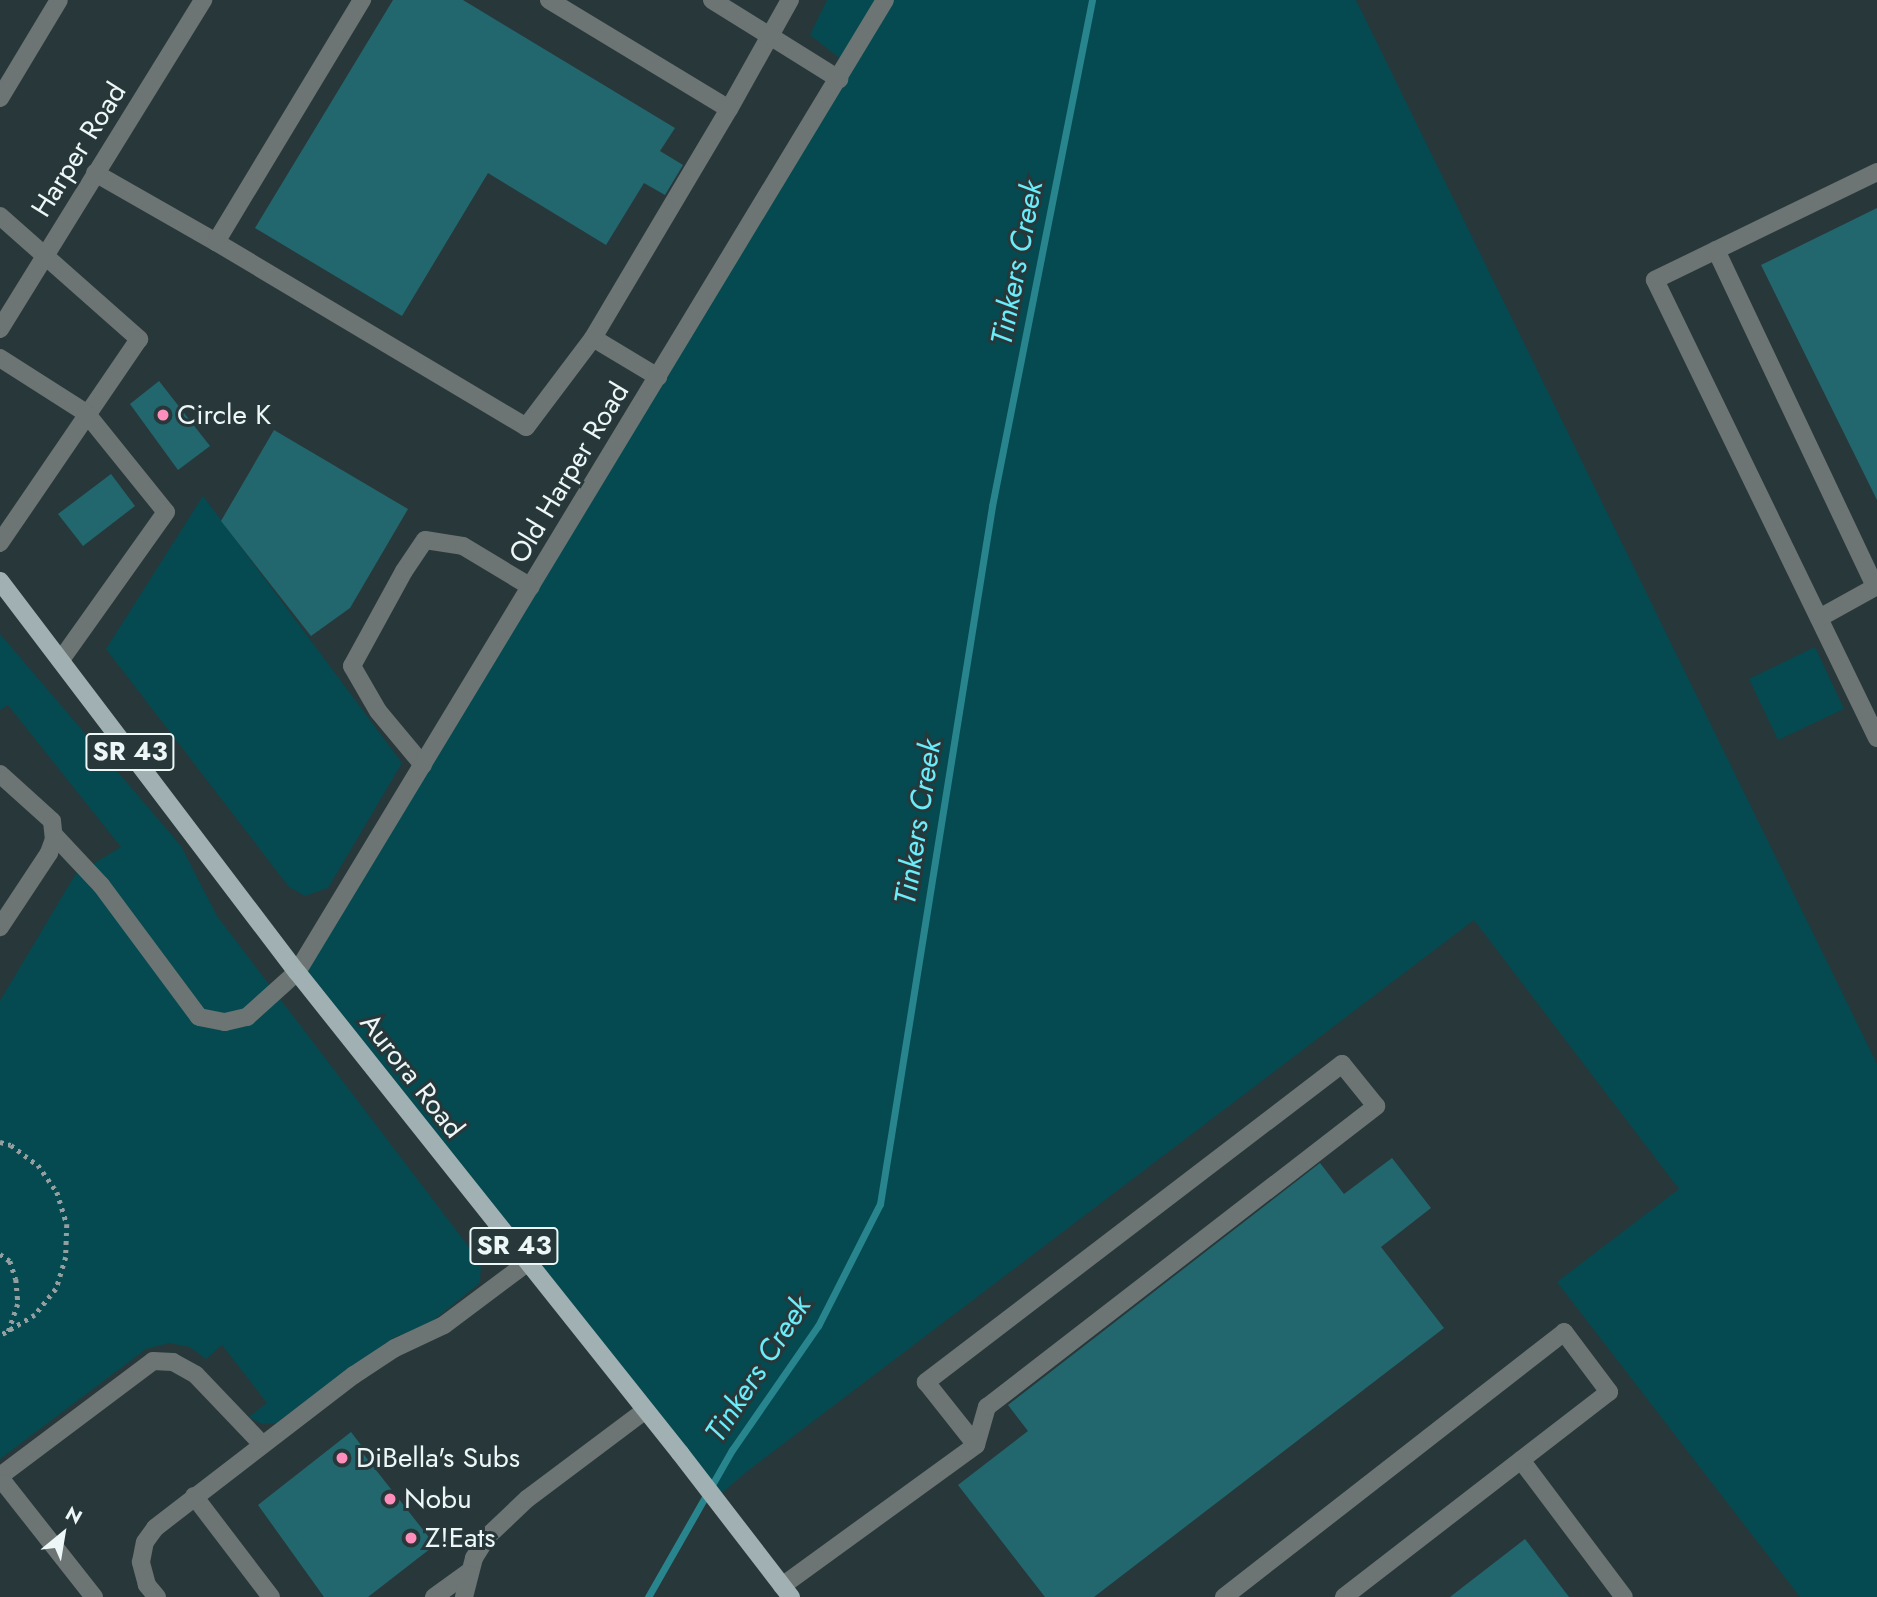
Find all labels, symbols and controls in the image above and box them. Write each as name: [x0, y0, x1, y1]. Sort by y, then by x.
street label: Harper Road: [25, 77, 133, 223]
water label: Tinkers Creek: [983, 178, 1051, 348]
street label: Old Harper Road: [502, 377, 636, 569]
place label: Circle K: [177, 398, 271, 432]
marker: Circle K: [155, 407, 171, 423]
road number: SR 43: [85, 730, 176, 774]
water label: Tinkers Creek: [887, 737, 949, 907]
street label: Aurora Road: [353, 1007, 471, 1145]
road number: SR 43: [468, 1224, 560, 1268]
water label: Tinkers Creek: [697, 1289, 819, 1449]
place label: DiBella's Subs: [356, 1441, 520, 1475]
marker: DiBella's Subs: [334, 1450, 350, 1466]
place label: Nobu: [404, 1482, 472, 1516]
marker: Nobu: [382, 1491, 398, 1507]
north arrow: [28, 1499, 98, 1569]
text: N: [60, 1500, 87, 1531]
place label: Z!Eats: [425, 1521, 496, 1555]
marker: Z!Eats: [403, 1530, 419, 1546]

